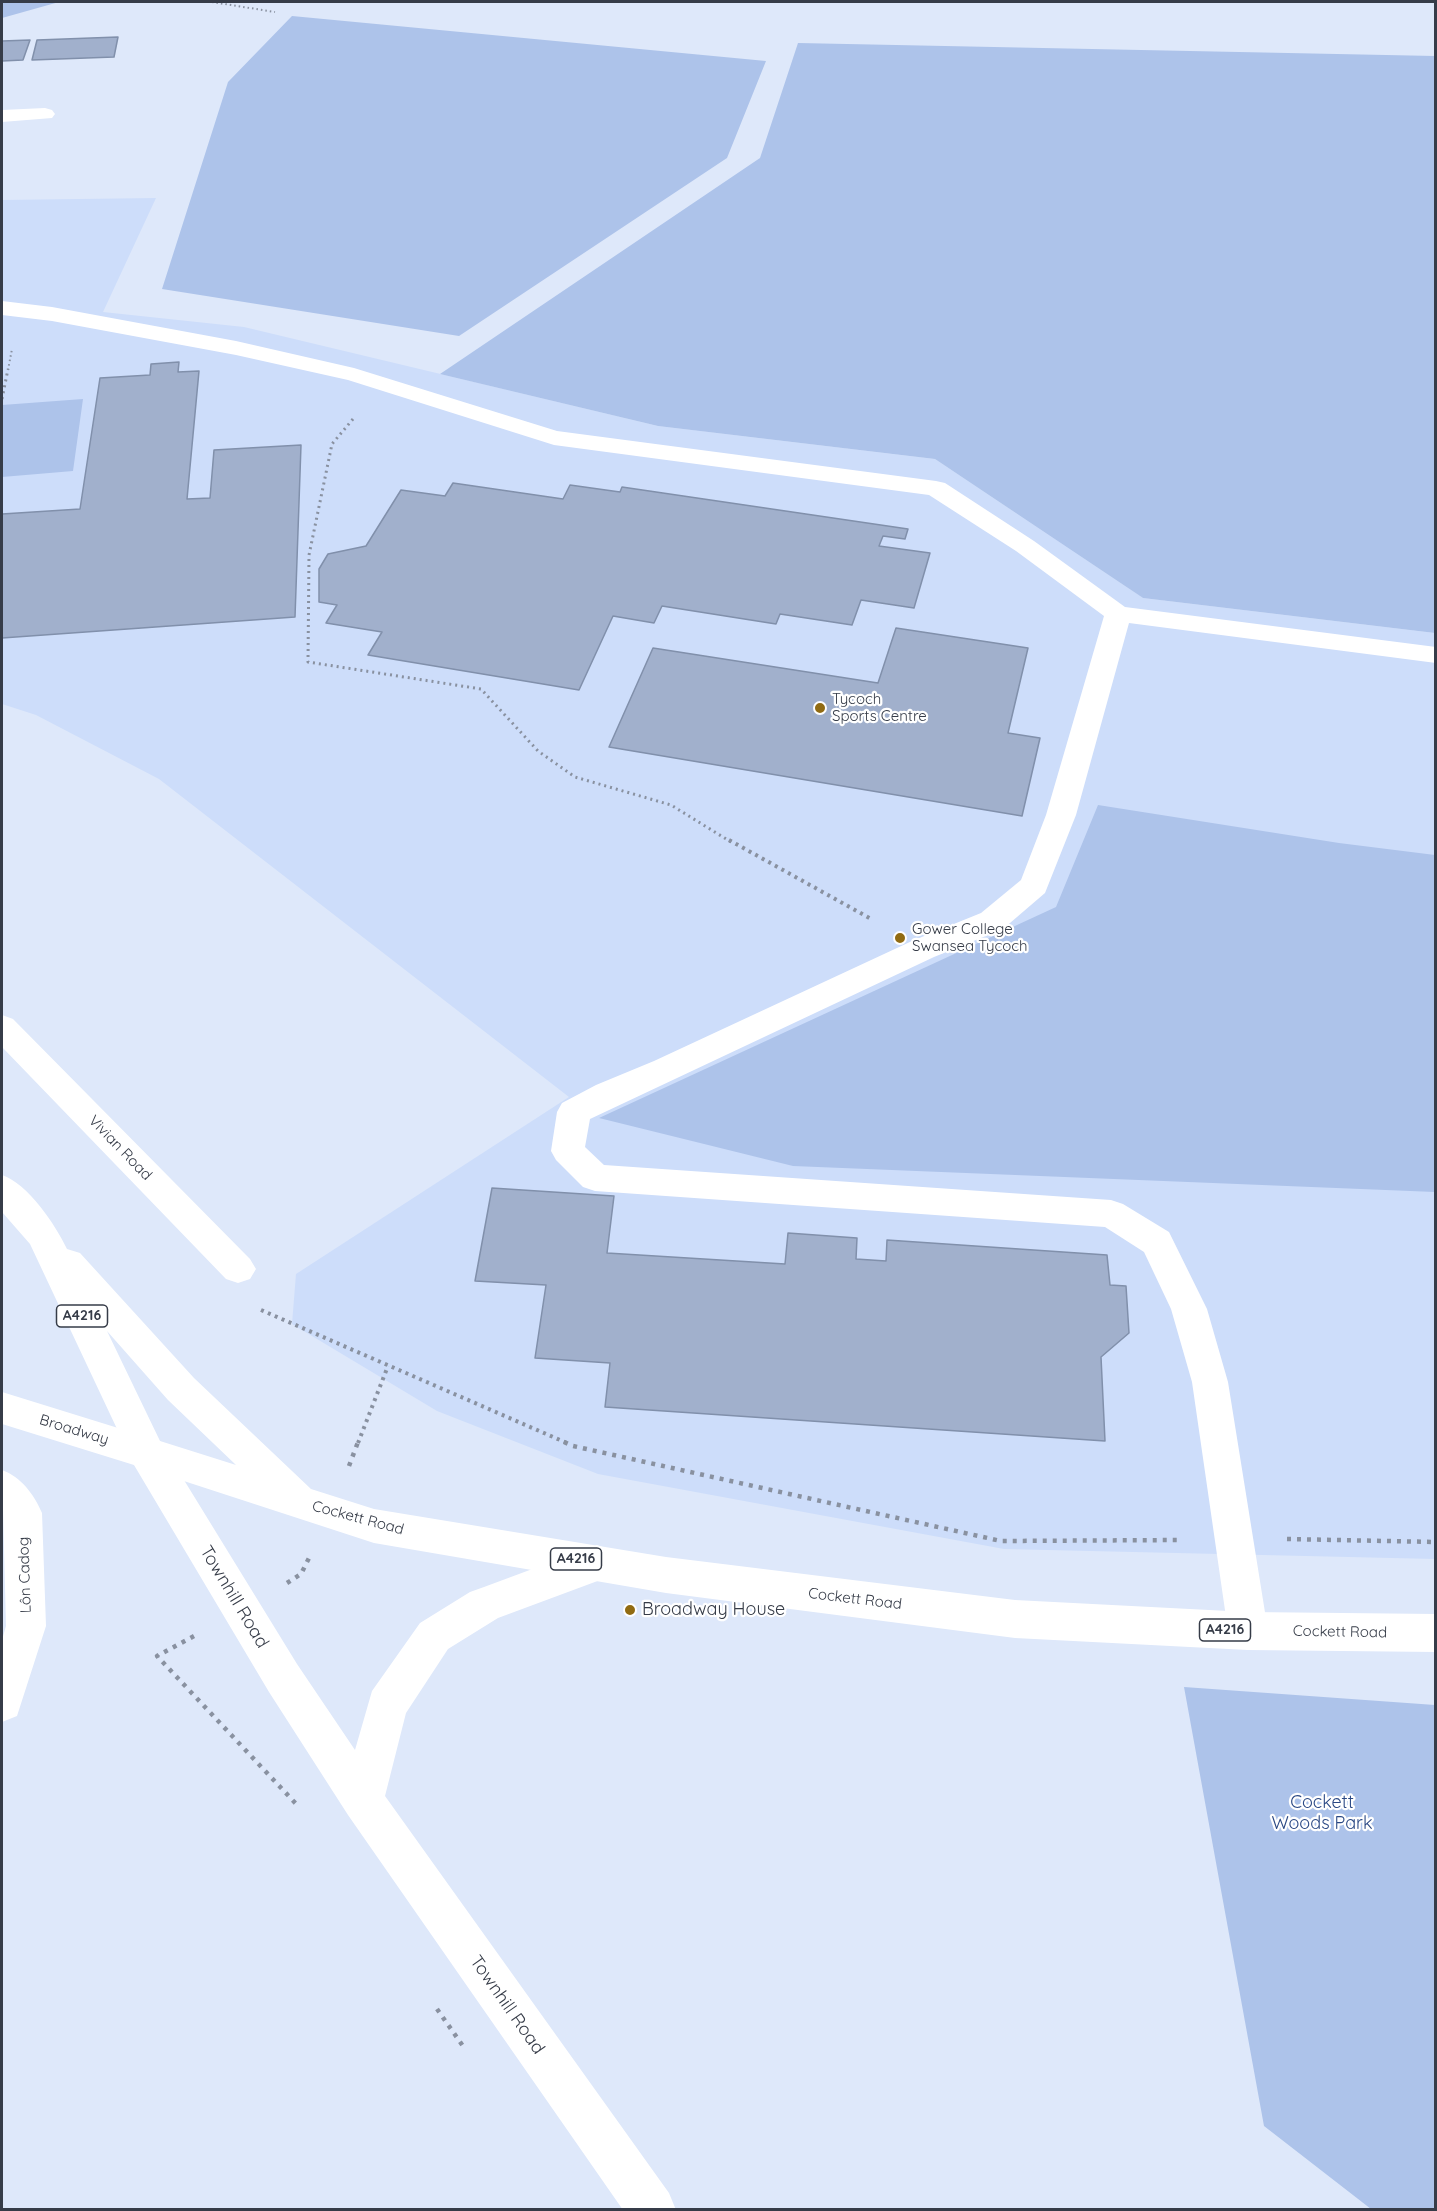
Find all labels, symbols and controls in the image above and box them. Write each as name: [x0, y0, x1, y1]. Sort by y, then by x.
place label: Tycoch Sports Centre: [832, 690, 927, 725]
marker: Tycoch Sports Centre: [813, 701, 827, 715]
place label: Gower College Swansea Tycoch: [912, 920, 1028, 955]
marker: Gower College Swansea Tycoch: [893, 931, 907, 945]
street label: Vivian Road: [85, 1112, 155, 1184]
road number: A4216: [56, 1305, 107, 1327]
street label: Broadway: [37, 1411, 111, 1449]
street label: Cockett Road: [310, 1497, 406, 1539]
street label: Lôn Cadog: [15, 1537, 35, 1613]
street label: Townhill Road: [195, 1542, 273, 1652]
road number: A4216: [550, 1548, 602, 1570]
street label: Cockett Road: [807, 1584, 903, 1614]
place label: Broadway House: [642, 1599, 785, 1621]
marker: Broadway House: [623, 1603, 637, 1617]
road number: A4216: [1200, 1619, 1250, 1641]
street label: Cockett Road: [1293, 1622, 1387, 1642]
park label: Cockett Woods Park: [1271, 1792, 1373, 1834]
street label: Townhill Road: [465, 1952, 549, 2058]

